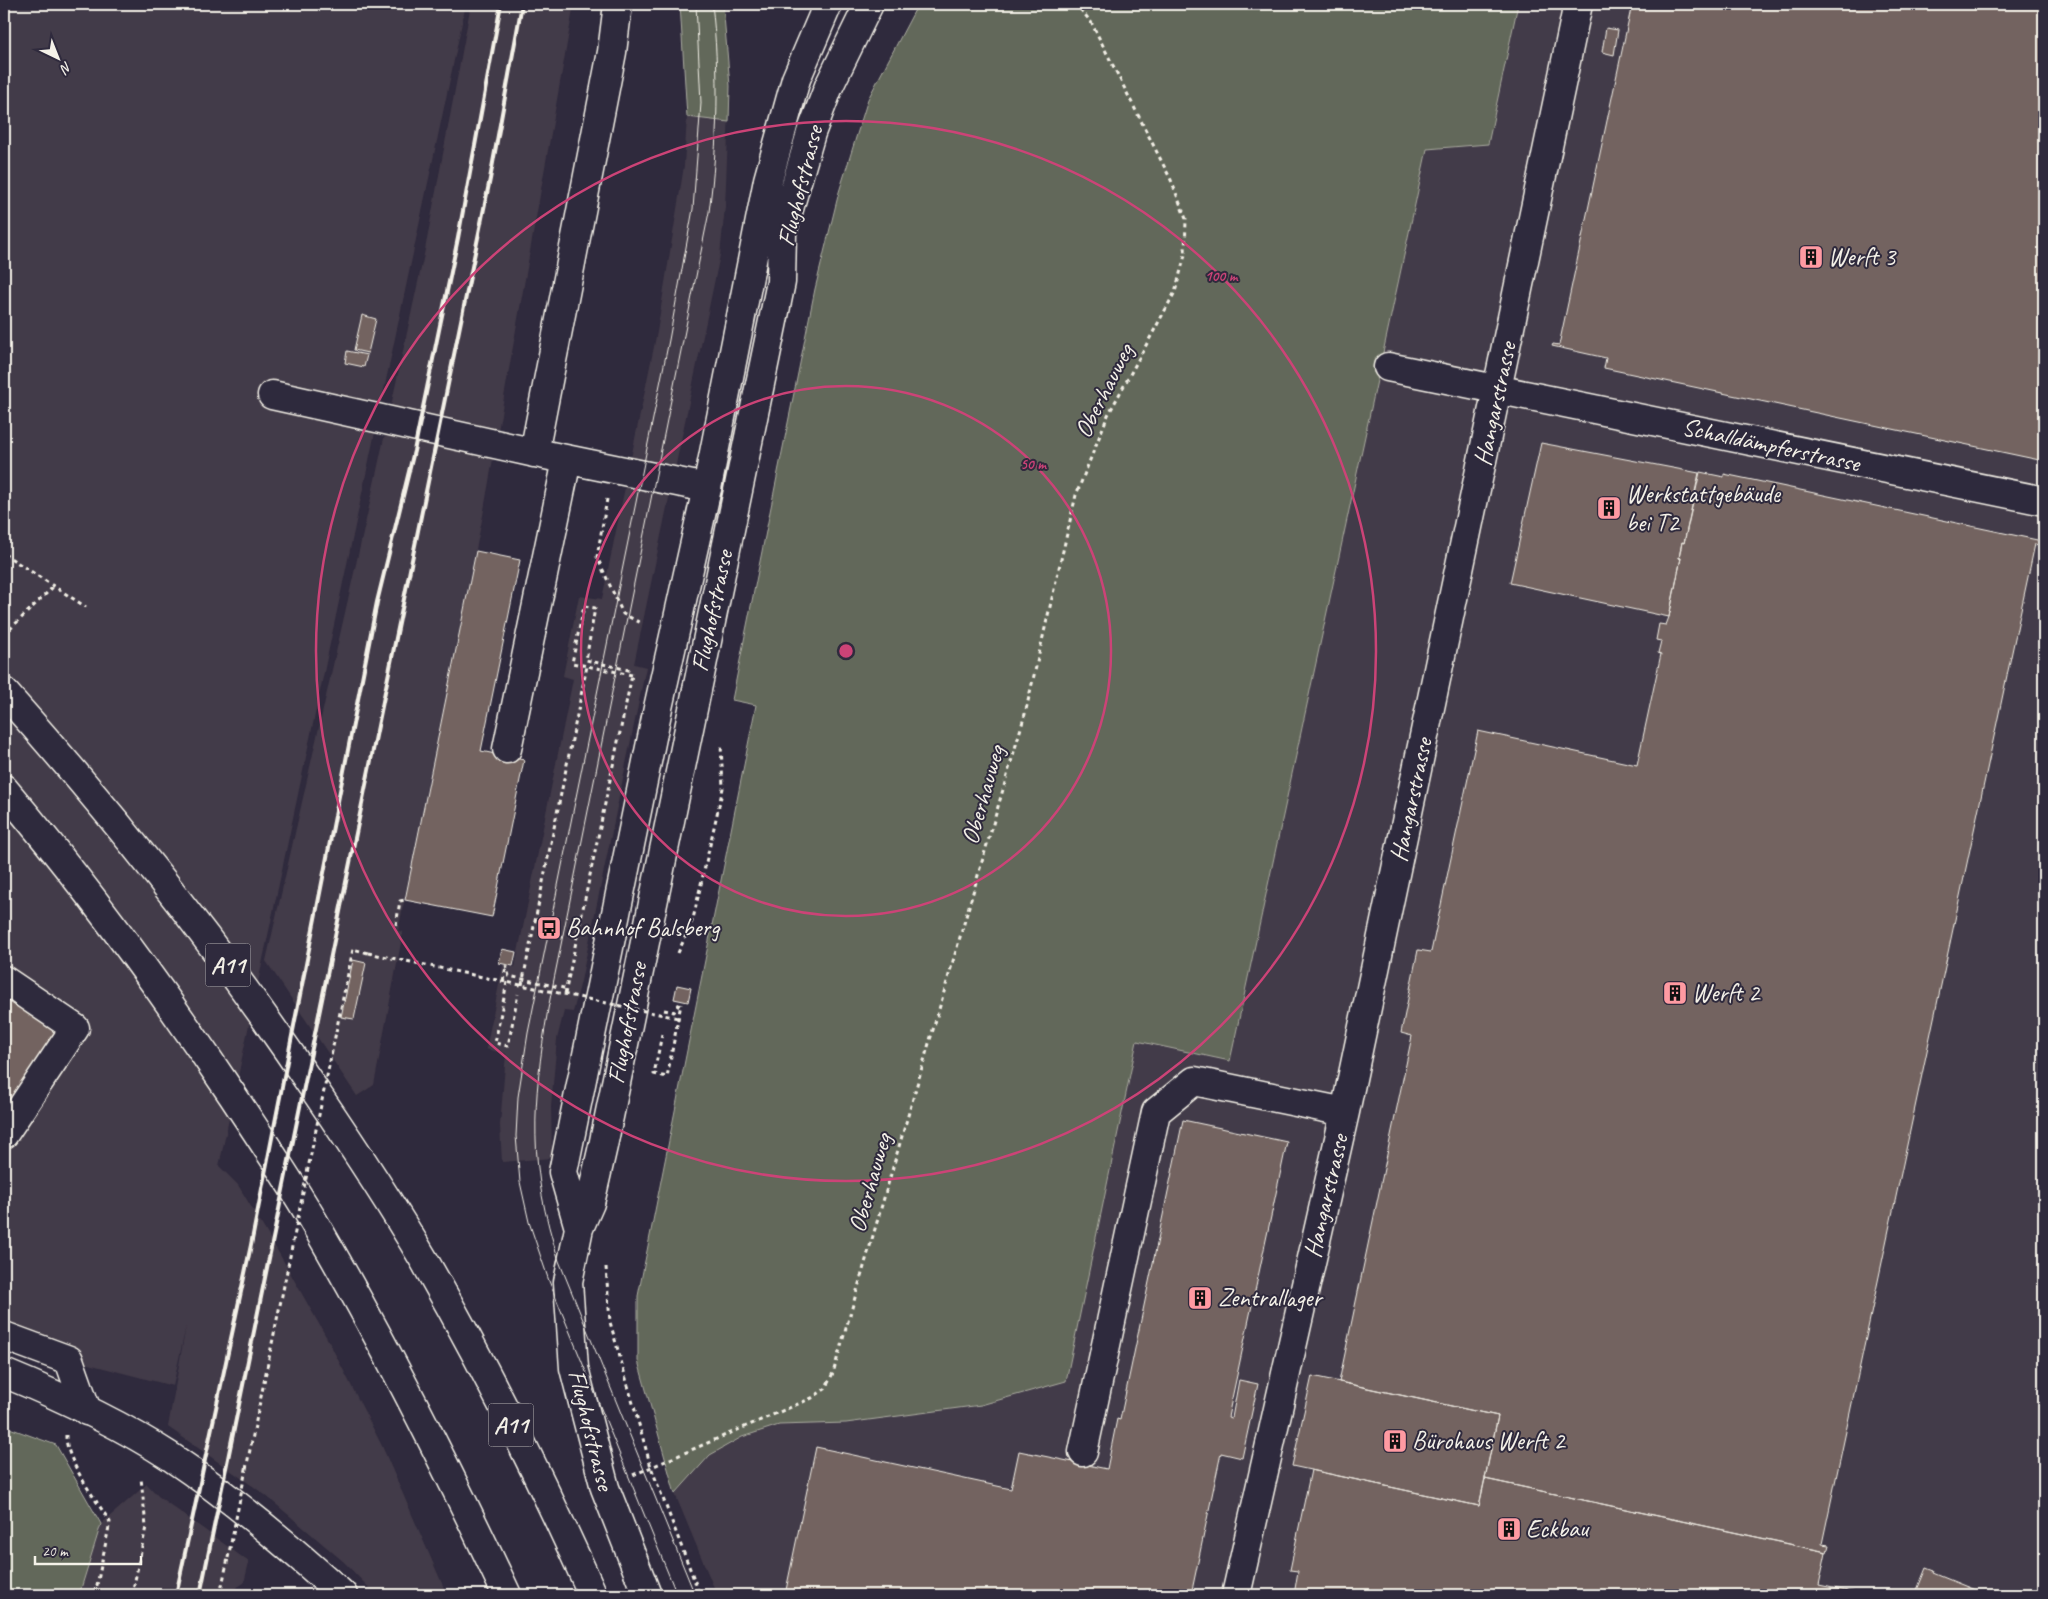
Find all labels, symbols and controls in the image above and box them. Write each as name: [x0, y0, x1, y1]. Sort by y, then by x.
north arrow: [32, 32, 82, 82]
text: N: [56, 58, 75, 78]
street label: Flughofstrasse: [770, 121, 831, 249]
place label: Werft 3: [1828, 241, 1897, 273]
building icon: Werft 3: [1798, 244, 1824, 270]
text: 100 m: [1205, 267, 1239, 286]
street label: Oberhauweg: [1067, 337, 1142, 443]
street label: Hangarstrasse: [1466, 338, 1524, 469]
street label: Schalldämpferstrasse: [1679, 411, 1865, 480]
text: 50 m: [1020, 455, 1047, 474]
place label: Werkstattgebäude bei T2: [1626, 478, 1782, 539]
building icon: Werkstattgebäude bei T2: [1596, 495, 1622, 521]
street label: Flughofstrasse: [684, 546, 741, 674]
centre of rings: [837, 642, 855, 660]
street label: Hangarstrasse: [1382, 734, 1440, 865]
street label: Oberhauweg: [954, 740, 1013, 848]
place label: Bahnhof Balsberg: [566, 912, 721, 944]
bus stop icon: Bahnhof Balsberg: [536, 915, 562, 941]
road number: A11: [206, 944, 250, 986]
street label: Flughofstrasse: [600, 958, 655, 1086]
place label: Werft 2: [1692, 977, 1761, 1009]
building icon: Werft 2: [1662, 980, 1688, 1006]
street label: Oberhauweg: [841, 1128, 900, 1236]
street label: Hangarstrasse: [1296, 1130, 1356, 1261]
place label: Zentrallager: [1218, 1282, 1324, 1314]
building icon: Zentrallager: [1187, 1285, 1213, 1311]
street label: Flughofstrasse: [561, 1367, 622, 1495]
road number: A11: [488, 1404, 534, 1446]
place label: Bürohaus Werft 2: [1412, 1425, 1566, 1457]
building icon: Bürohaus Werft 2: [1382, 1428, 1408, 1454]
place label: Eckbau: [1526, 1513, 1590, 1545]
building icon: Eckbau: [1496, 1516, 1522, 1542]
scale bar: [35, 1534, 141, 1566]
text: 20 m: [42, 1542, 69, 1561]

